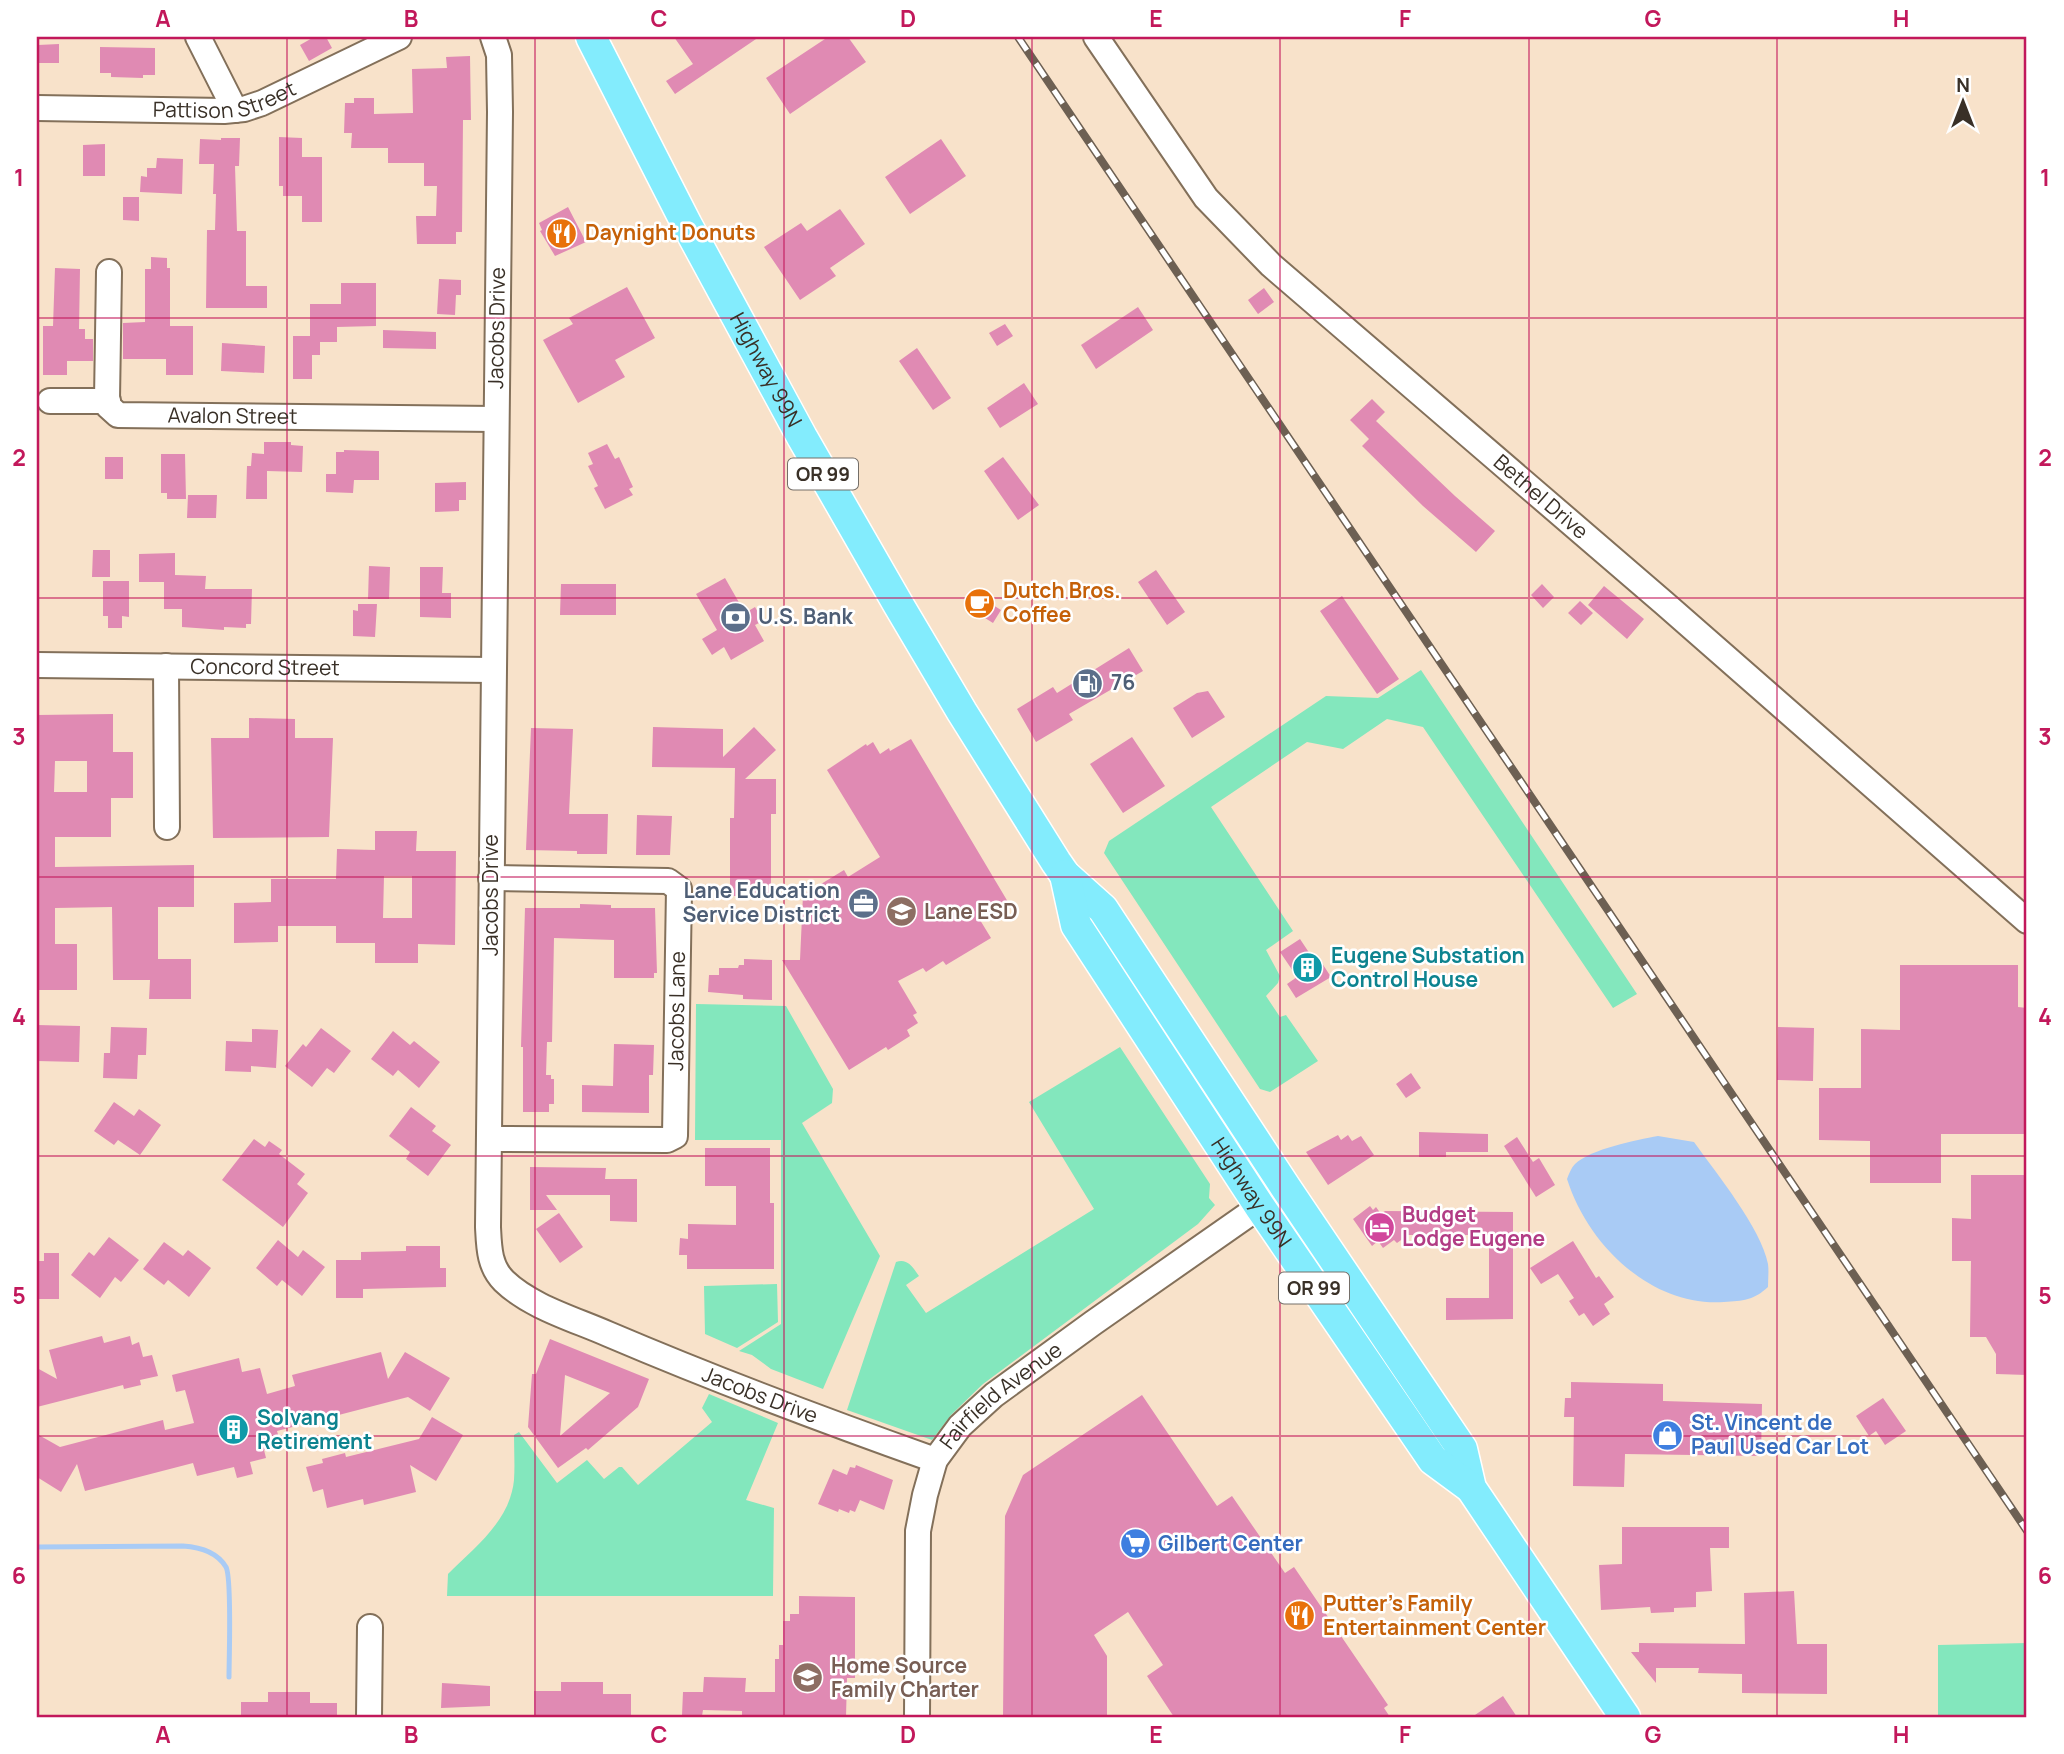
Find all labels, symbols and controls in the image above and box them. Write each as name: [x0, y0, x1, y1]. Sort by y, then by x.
text: A: [155, 2, 171, 34]
text: B: [404, 2, 418, 34]
text: C: [651, 2, 668, 34]
text: D: [900, 2, 916, 34]
text: E: [1149, 2, 1163, 34]
text: F: [1399, 2, 1411, 34]
text: G: [1645, 2, 1662, 34]
text: H: [1893, 2, 1909, 34]
north arrow: [1927, 66, 1997, 136]
text: N: [1956, 72, 1970, 98]
street label: Pattison Street: [153, 74, 300, 124]
text: 1: [14, 161, 24, 193]
text: 1: [2040, 161, 2050, 193]
restaurant icon: Daynight Donuts: [545, 216, 579, 250]
place label: Daynight Donuts: [585, 218, 756, 246]
street label: Jacobs Drive: [481, 267, 511, 389]
street label: Highway 99N: [724, 307, 809, 432]
street label: Avalon Street: [167, 401, 298, 430]
text: 2: [12, 441, 26, 473]
text: 2: [2038, 441, 2052, 473]
street label: Bethel Drive: [1488, 448, 1595, 545]
road number: OR 99: [788, 458, 858, 489]
place label: Dutch Bros. Coffee: [1003, 576, 1121, 628]
cafe icon: Dutch Bros. Coffee: [963, 586, 997, 620]
bank icon: U.S. Bank: [718, 600, 752, 634]
place label: U.S. Bank: [758, 602, 853, 630]
street label: Concord Street: [190, 652, 340, 681]
fuel station icon: 76: [1071, 666, 1105, 700]
place label: 76: [1111, 668, 1135, 696]
text: 3: [12, 720, 26, 752]
text: 3: [2038, 720, 2052, 752]
street label: Jacobs Drive: [476, 834, 504, 956]
place label: Lane Education Service District: [683, 876, 840, 928]
office icon: Lane Education Service District: [846, 886, 880, 920]
school or university icon: Lane ESD: [884, 895, 918, 929]
place label: Lane ESD: [924, 897, 1018, 925]
place label: Eugene Substation Control House: [1331, 941, 1525, 993]
street label: Jacobs Lane: [661, 951, 691, 1071]
building icon: Eugene Substation Control House: [1291, 951, 1325, 985]
text: 4: [12, 1000, 26, 1032]
text: 4: [2038, 1000, 2052, 1032]
street label: Highway 99N: [1205, 1132, 1299, 1253]
place label: Budget Lodge Eugene: [1402, 1200, 1545, 1252]
hotel icon: Budget Lodge Eugene: [1362, 1210, 1396, 1244]
road number: OR 99: [1279, 1272, 1349, 1304]
text: 5: [12, 1279, 26, 1311]
text: 5: [2038, 1279, 2052, 1311]
street label: Fairfield Avenue: [933, 1335, 1067, 1454]
street label: Jacobs Drive: [698, 1359, 822, 1429]
place label: Solvang Retirement: [257, 1403, 372, 1455]
place label: St. Vincent de Paul Used Car Lot: [1691, 1408, 1869, 1460]
building icon: Solvang Retirement: [217, 1413, 251, 1447]
shop icon: St. Vincent de Paul Used Car Lot: [1651, 1418, 1685, 1452]
supermarket icon: Gilbert Center: [1118, 1527, 1152, 1561]
place label: Gilbert Center: [1158, 1529, 1303, 1557]
text: 6: [12, 1559, 26, 1591]
text: 6: [2038, 1559, 2052, 1591]
place label: Putter's Family Entertainment Center: [1323, 1589, 1546, 1641]
restaurant icon: Putter's Family Entertainment Center: [1283, 1599, 1317, 1633]
place label: Home Source Family Charter: [831, 1651, 979, 1703]
school or university icon: Home Source Family Charter: [791, 1661, 825, 1695]
text: A: [155, 1718, 171, 1750]
text: B: [404, 1718, 418, 1750]
text: C: [651, 1718, 668, 1750]
text: D: [900, 1718, 916, 1750]
text: E: [1149, 1718, 1163, 1750]
text: F: [1399, 1718, 1411, 1750]
text: G: [1645, 1718, 1662, 1750]
text: H: [1893, 1718, 1909, 1750]

